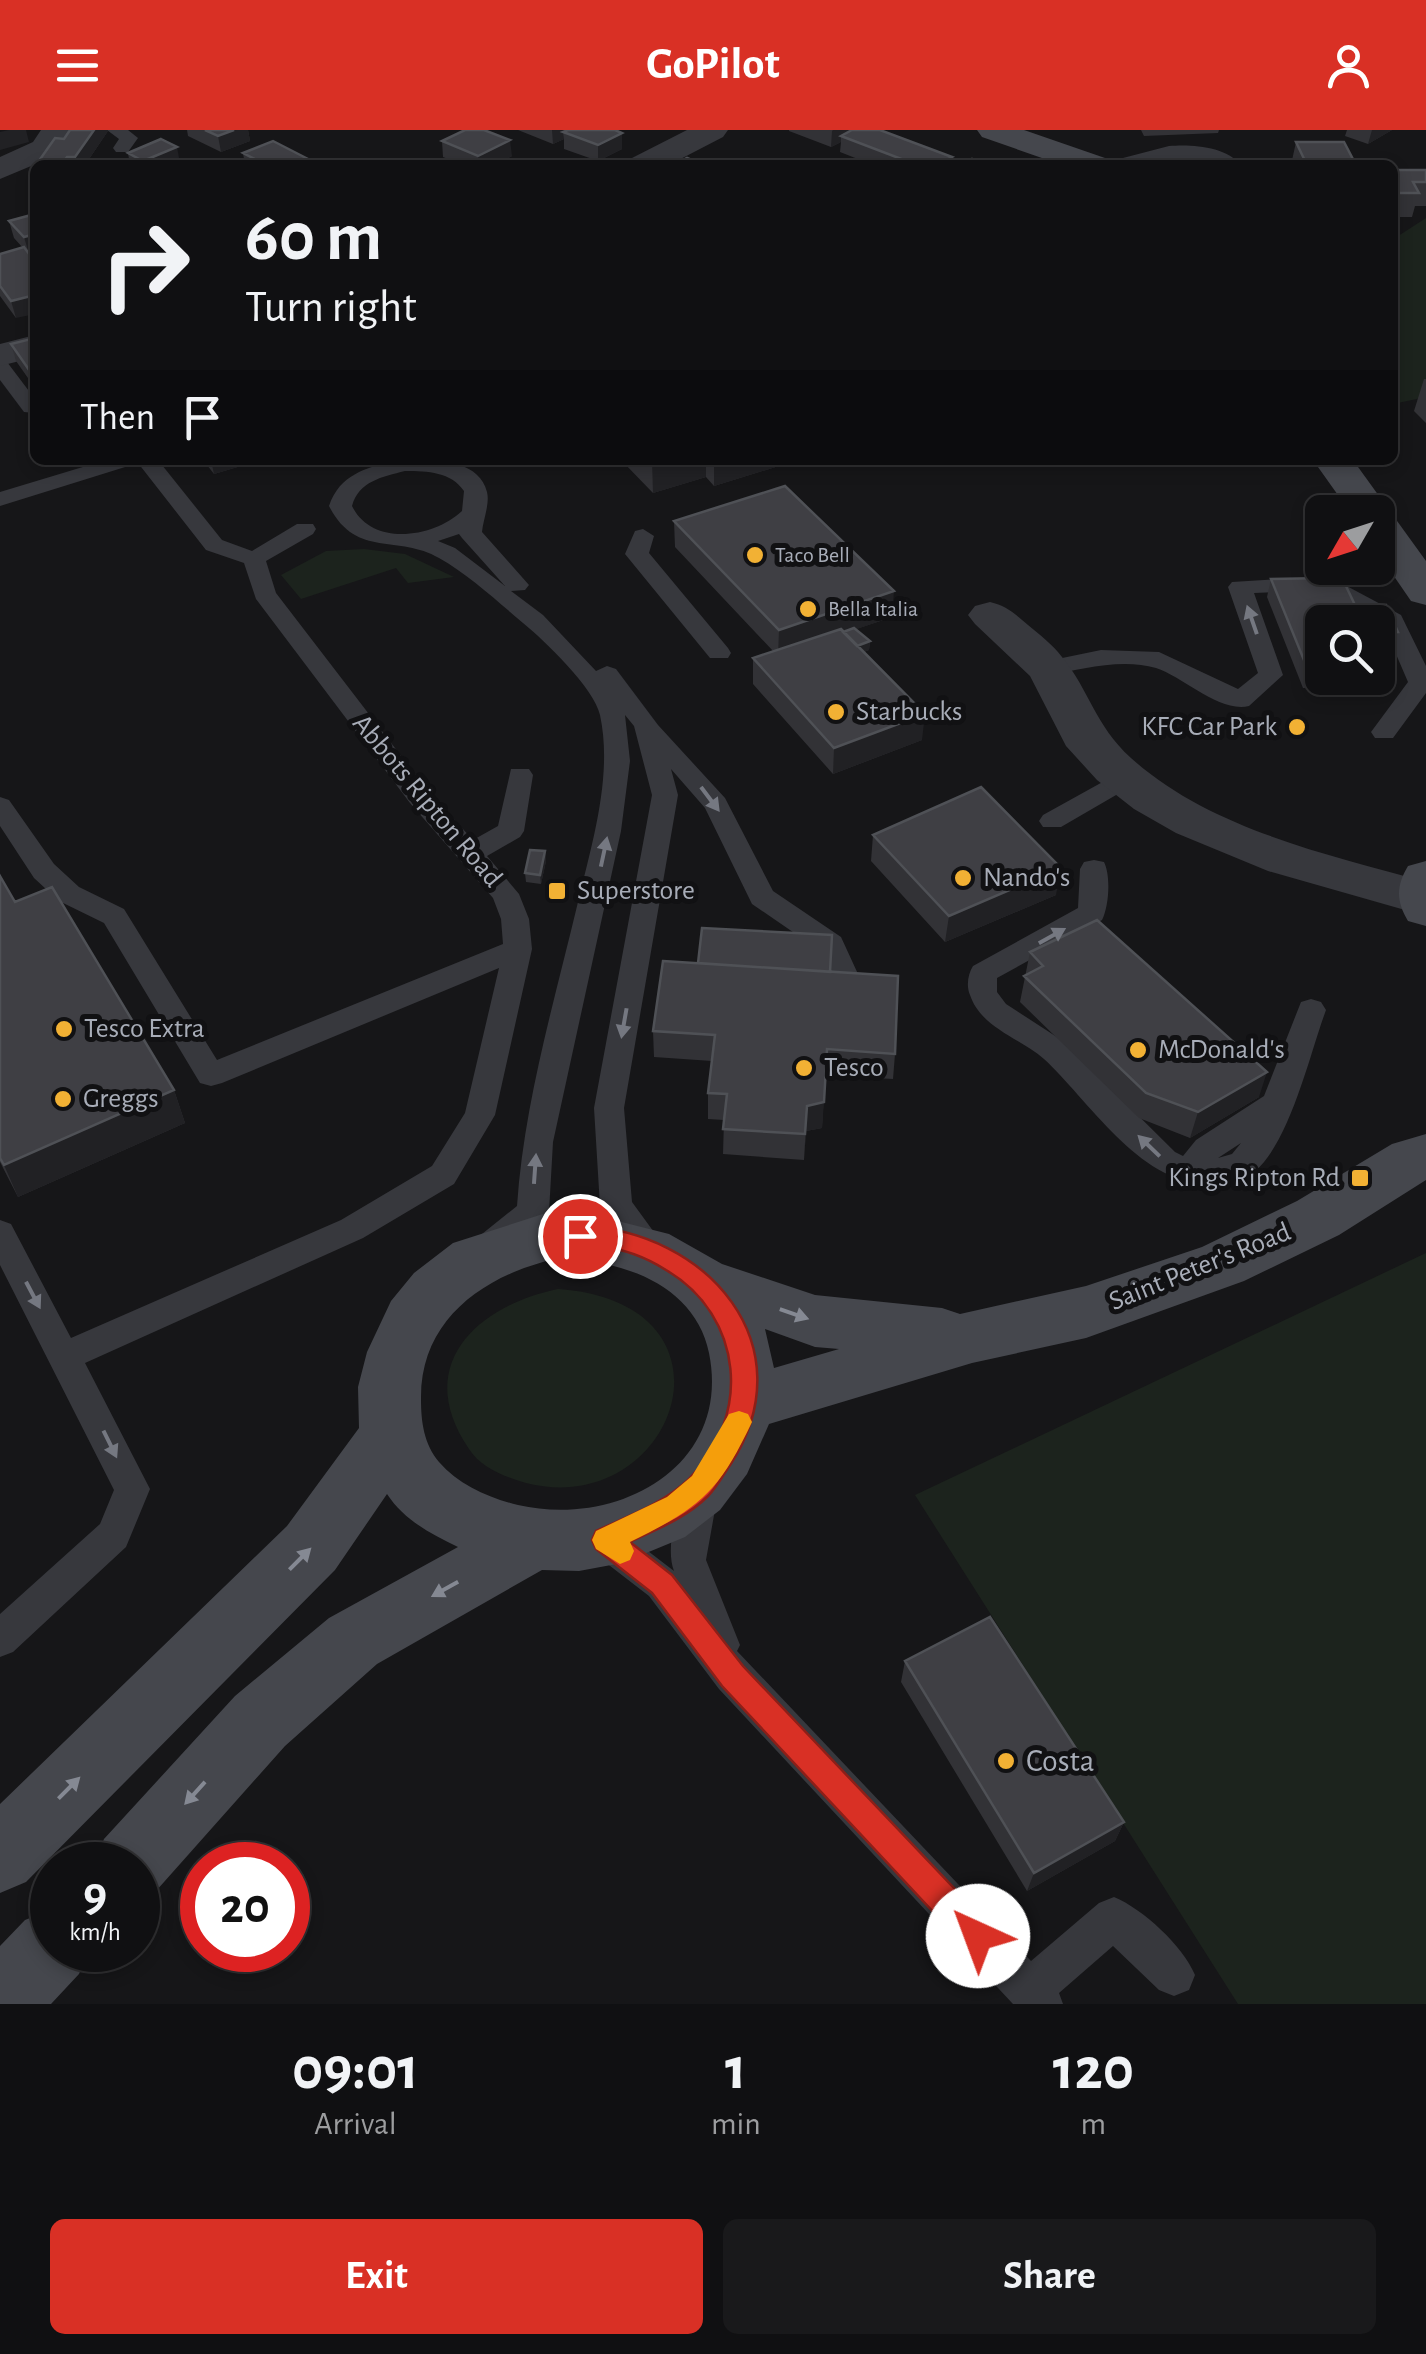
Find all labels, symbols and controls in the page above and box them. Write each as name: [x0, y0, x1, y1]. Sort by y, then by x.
icon: menu: [50, 38, 105, 93]
icon: person: [1321, 38, 1376, 93]
text: GoPilot: [646, 42, 780, 87]
icon: right: [80, 200, 210, 330]
text: 60 m: [245, 203, 382, 273]
text: Turn right: [245, 285, 417, 330]
icon: arrive: [175, 390, 230, 445]
text: Then: [80, 399, 155, 437]
north arrow: [1305, 495, 1395, 585]
map controls: [1305, 495, 1395, 695]
marker: Taco Bell: [744, 544, 766, 566]
place label: Taco Bell: [775, 544, 850, 566]
marker: Bella Italia: [797, 598, 819, 620]
place label: Bella Italia: [828, 598, 918, 620]
one-way arrow: [1243, 605, 1258, 635]
button: search: [1305, 605, 1395, 695]
place label: Starbucks: [856, 698, 962, 726]
marker: Starbucks: [825, 701, 847, 723]
street label: Abbots Ripton Road: [347, 709, 507, 893]
place label: KFC Car Park: [1141, 713, 1277, 741]
marker: KFC Car Park: [1286, 716, 1308, 738]
one-way arrow: [699, 785, 720, 811]
one-way arrow: [596, 836, 612, 867]
place label: Nando's: [983, 864, 1070, 892]
marker: Nando's: [952, 867, 974, 889]
place label: Superstore: [577, 877, 695, 905]
marker: Superstore: [546, 880, 568, 902]
one-way arrow: [1038, 928, 1066, 946]
one-way arrow: [616, 1008, 631, 1040]
place label: Tesco Extra: [84, 1015, 205, 1043]
marker: Tesco Extra: [53, 1018, 75, 1040]
place label: McDonald's: [1158, 1036, 1285, 1064]
marker: McDonald's: [1127, 1039, 1149, 1061]
place label: Tesco: [824, 1054, 884, 1082]
marker: Tesco: [793, 1057, 815, 1079]
place label: Greggs: [83, 1085, 159, 1113]
marker: Greggs: [52, 1088, 74, 1110]
one-way arrow: [1137, 1135, 1161, 1158]
one-way arrow: [528, 1153, 544, 1184]
place label: Kings Ripton Rd: [1168, 1164, 1340, 1192]
marker: Kings Ripton Rd: [1349, 1167, 1371, 1189]
pin: [538, 1194, 623, 1279]
icon: arrive: [553, 1209, 608, 1264]
street label: Saint Peter's Road: [1105, 1218, 1295, 1316]
one-way arrow: [24, 1280, 41, 1309]
one-way arrow: [780, 1307, 810, 1322]
one-way arrow: [101, 1429, 118, 1458]
one-way arrow: [288, 1547, 311, 1571]
one-way arrow: [431, 1581, 460, 1598]
place label: Costa: [1026, 1745, 1095, 1777]
marker: Costa: [995, 1750, 1017, 1772]
one-way arrow: [57, 1776, 81, 1800]
one-way arrow: [185, 1780, 207, 1805]
speed limit sign: 20: [180, 1842, 310, 1972]
text: 9: [83, 1870, 107, 1920]
position arrow: [926, 1884, 1030, 1988]
text: km/h: [69, 1920, 121, 1945]
text: 09:01: [292, 2040, 419, 2100]
text: 1: [725, 2040, 747, 2100]
text: 120: [1053, 2040, 1134, 2100]
text: Arrival: [314, 2108, 397, 2140]
text: min: [711, 2108, 761, 2140]
text: m: [1081, 2108, 1106, 2140]
button: Exit: [50, 2219, 703, 2334]
button: Share: [723, 2219, 1376, 2334]

